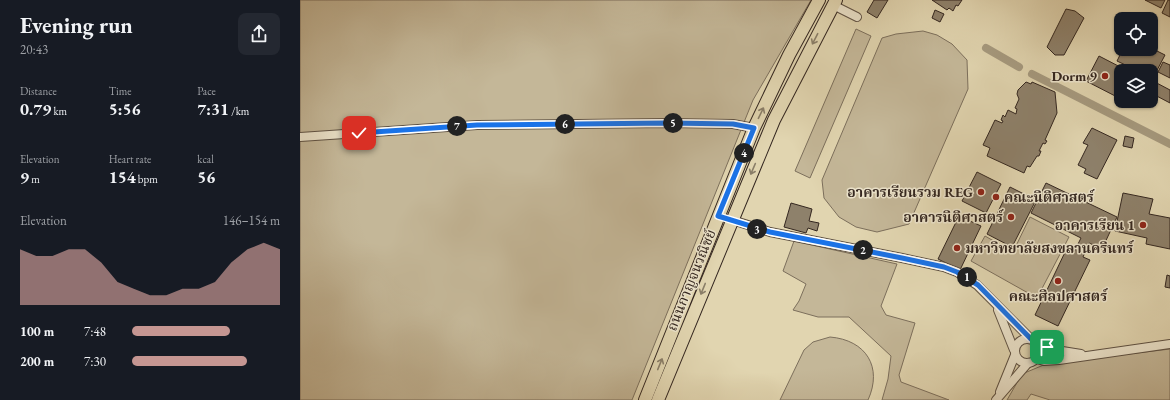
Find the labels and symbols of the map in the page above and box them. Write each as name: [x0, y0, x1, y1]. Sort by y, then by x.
one-way arrow: [811, 33, 819, 45]
place label: Dorm 9: [1051, 67, 1098, 85]
marker: Dorm 9: [1100, 71, 1110, 81]
one-way arrow: [758, 108, 765, 120]
pin: 5: [663, 113, 683, 133]
pin: 6: [555, 114, 575, 134]
pin: [342, 116, 376, 150]
pin: 7: [447, 116, 467, 136]
pin: 4: [734, 143, 754, 163]
one-way arrow: [749, 162, 756, 174]
place label: อาคารเรียนรวม REG: [847, 183, 973, 201]
marker: อาคารเรียนรวม REG: [976, 187, 986, 197]
place label: คณะนิติศาสตร์: [1004, 188, 1095, 206]
marker: คณะนิติศาสตร์: [991, 192, 1001, 202]
place label: อาคารนิติศาสตร์: [903, 208, 1005, 226]
marker: อาคารนิติศาสตร์: [1006, 212, 1016, 222]
place label: อาคารเรียน 1: [1055, 216, 1135, 234]
pin: 3: [747, 219, 767, 239]
marker: อาคารเรียน 1: [1138, 220, 1148, 230]
street label: ถนนกาญจนวณิชย์: [662, 227, 720, 333]
place label: มหาวิทยาลัยสงขลานครินทร์: [965, 239, 1135, 257]
pin: 2: [853, 240, 873, 260]
marker: มหาวิทยาลัยสงขลานครินทร์: [952, 243, 962, 253]
pin: 1: [957, 267, 977, 287]
marker: คณะศิลปศาสตร์: [1053, 276, 1063, 286]
one-way arrow: [699, 283, 707, 295]
place label: คณะศิลปศาสตร์: [1009, 287, 1109, 305]
pin: [1030, 330, 1064, 364]
one-way arrow: [656, 358, 664, 370]

